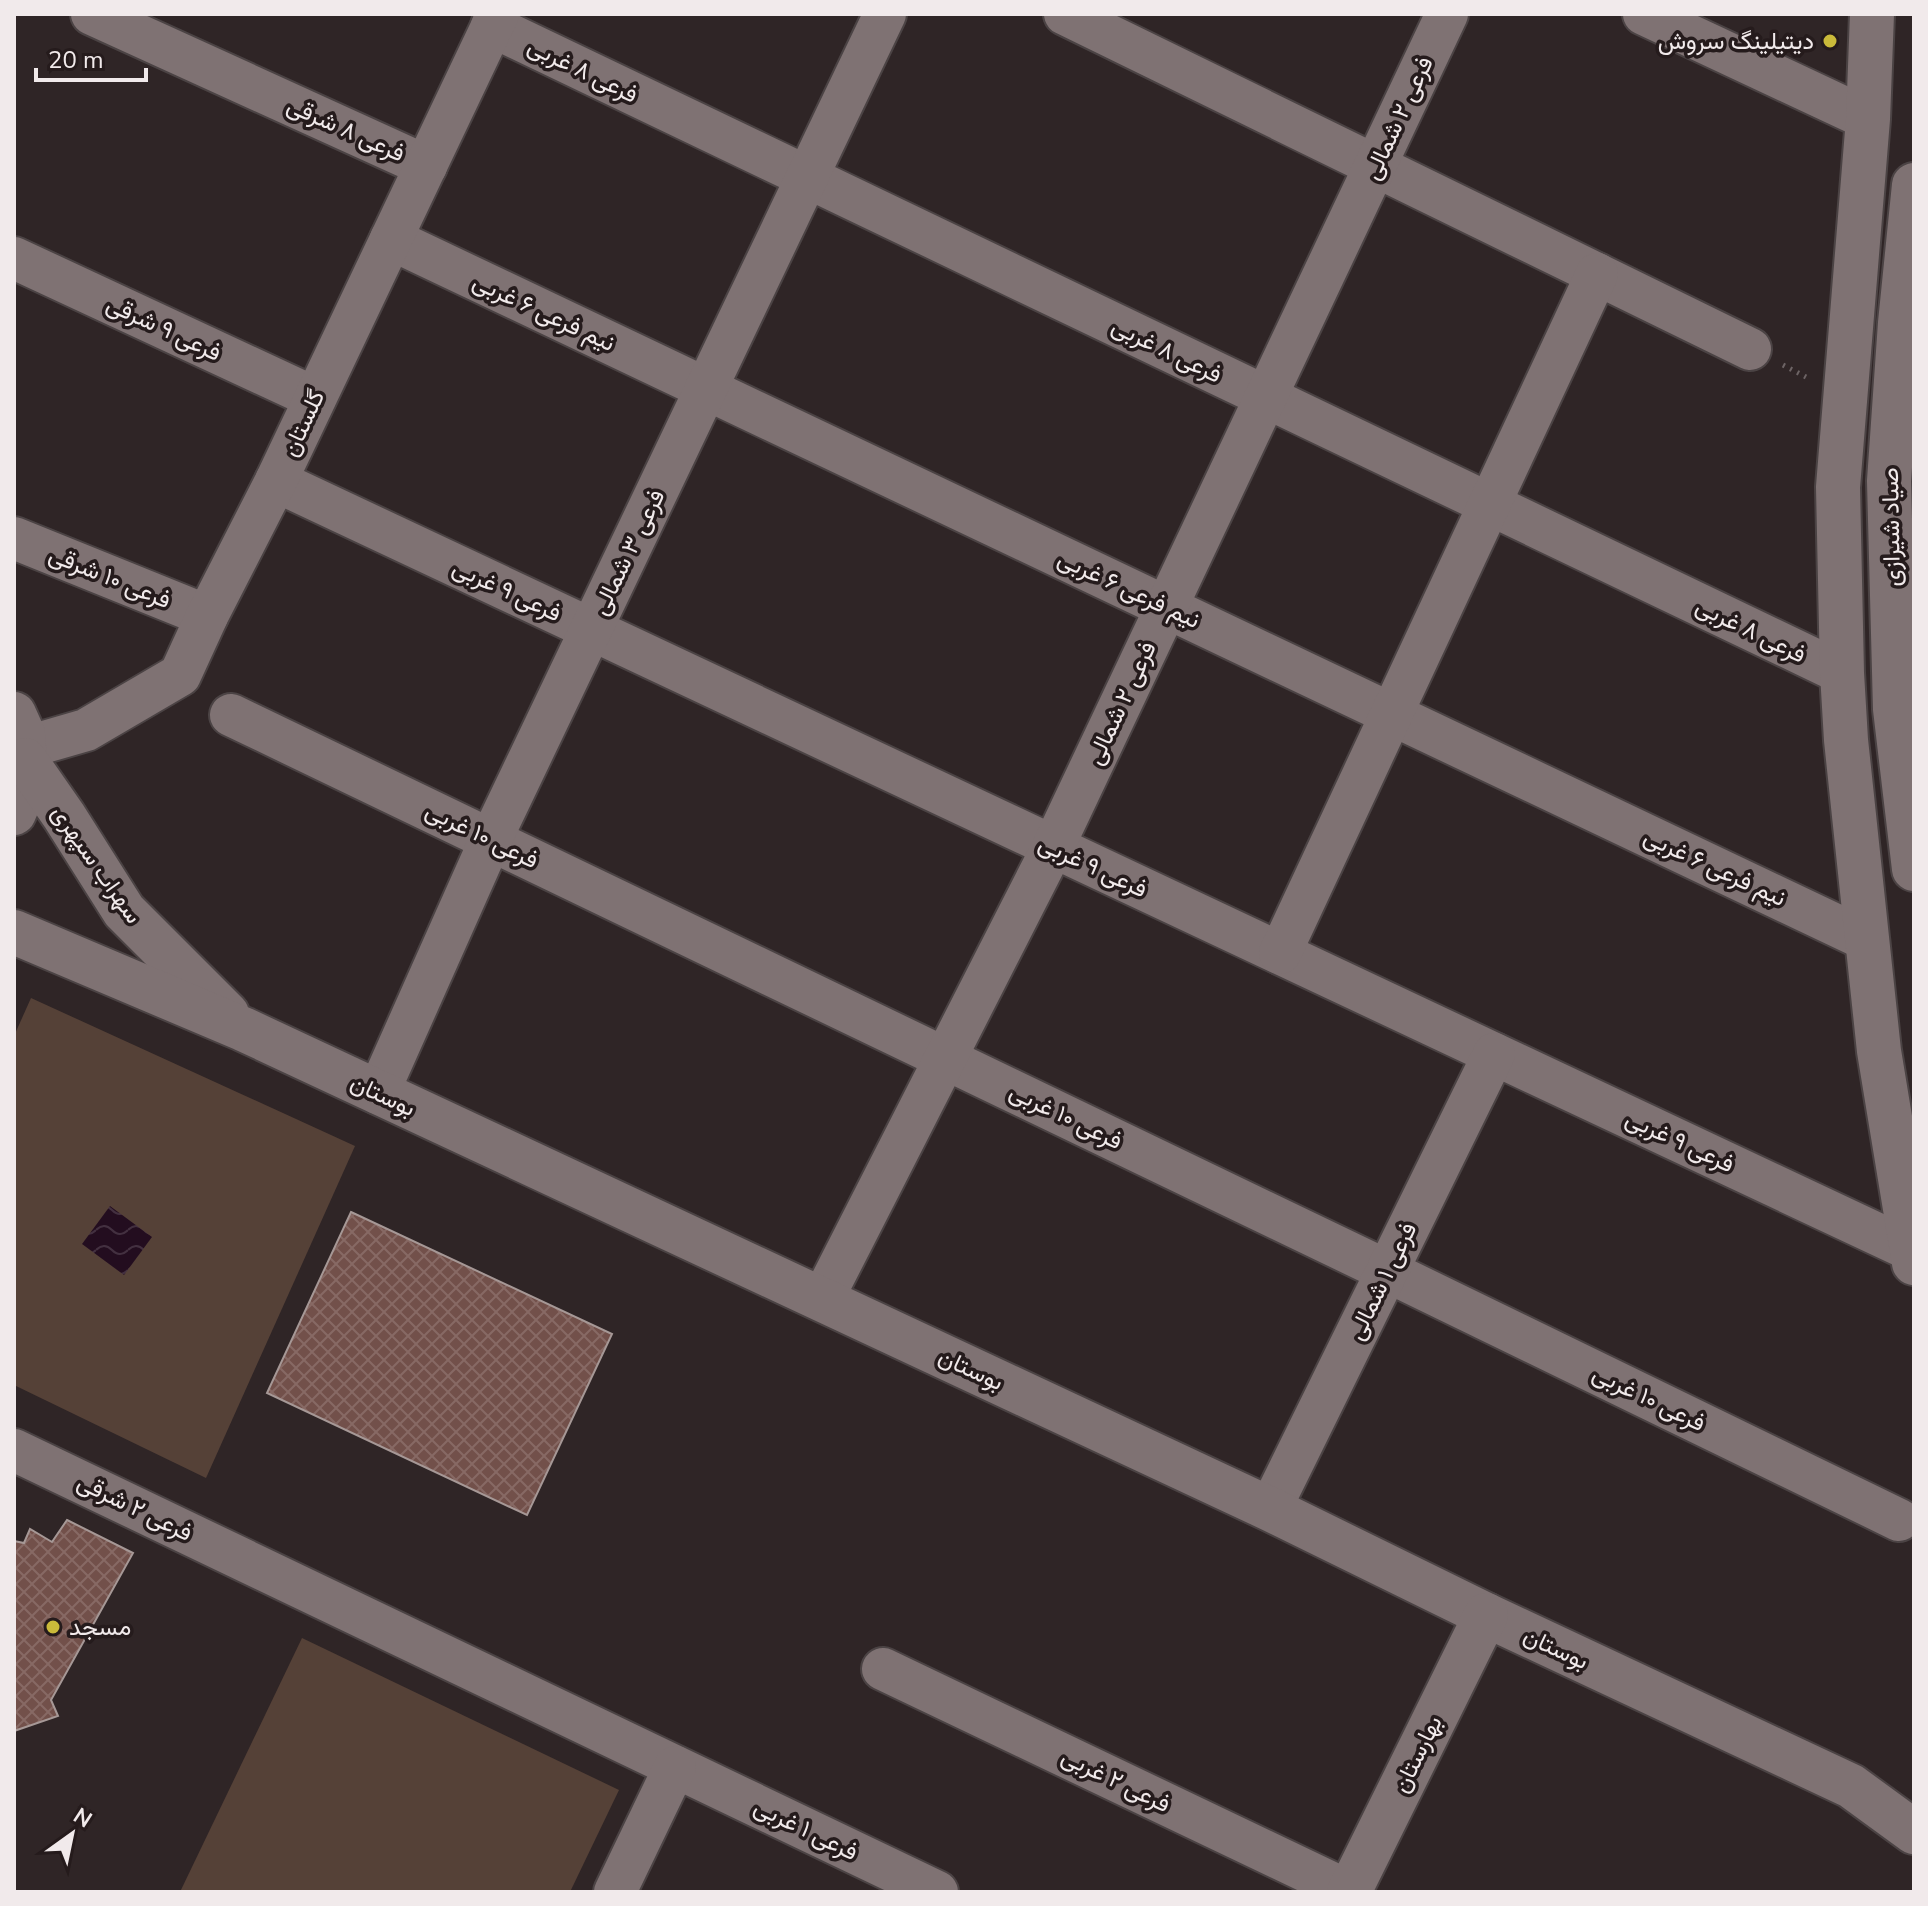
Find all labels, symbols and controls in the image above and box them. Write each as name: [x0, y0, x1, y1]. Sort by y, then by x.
place label: دیتیلینگ سروش: [1658, 25, 1814, 57]
street label: فرعی ۸ غربی: [523, 30, 643, 110]
scale bar: [36, 32, 146, 82]
marker: دیتیلینگ سروش: [1821, 32, 1839, 50]
text: 20 m: [48, 44, 104, 76]
street label: فرعی ۲ شمالی: [1355, 51, 1441, 185]
street label: فرعی ۸ شرقی: [282, 89, 410, 169]
street label: نیم فرعی ۶ غربی: [468, 265, 620, 359]
street label: فرعی ۹ شرقی: [101, 287, 227, 369]
street label: فرعی ۸ غربی: [1107, 310, 1227, 390]
street label: گلستان: [274, 384, 332, 462]
street label: صیاد شیرازی: [1874, 467, 1908, 587]
street label: فرعی ۳ شمالی: [584, 484, 672, 620]
street label: فرعی ۱۰ شرقی: [44, 538, 176, 616]
street label: نیم فرعی ۶ غربی: [1053, 542, 1205, 636]
street label: فرعی ۹ غربی: [447, 551, 567, 629]
street label: فرعی ۸ غربی: [1691, 590, 1811, 670]
street label: فرعی ۲ شمالی: [1078, 636, 1164, 770]
street label: فرعی ۱۰ غربی: [420, 794, 544, 876]
street label: سهراب سپهری: [44, 798, 150, 930]
street label: نیم فرعی ۶ غربی: [1639, 820, 1791, 914]
street label: فرعی ۹ غربی: [1033, 827, 1153, 905]
street label: بوستان: [345, 1066, 421, 1124]
street label: فرعی ۱۰ غربی: [1004, 1075, 1128, 1157]
street label: فرعی ۹ غربی: [1620, 1102, 1740, 1180]
street label: فرعی ۱ شمالی: [1340, 1217, 1424, 1345]
street label: بوستان: [933, 1340, 1009, 1398]
street label: فرعی ۱۰ غربی: [1587, 1357, 1711, 1439]
street label: فرعی ۲ شرقی: [72, 1465, 198, 1549]
place label: مسجد: [69, 1611, 131, 1643]
marker: مسجد: [44, 1618, 62, 1636]
street label: بوستان: [1518, 1619, 1594, 1677]
street label: بهارستان: [1385, 1710, 1449, 1798]
street label: فرعی ۲ غربی: [1056, 1740, 1176, 1820]
street label: فرعی ۱ غربی: [749, 1790, 863, 1868]
north arrow: [32, 1794, 112, 1874]
text: N: [67, 1801, 97, 1835]

